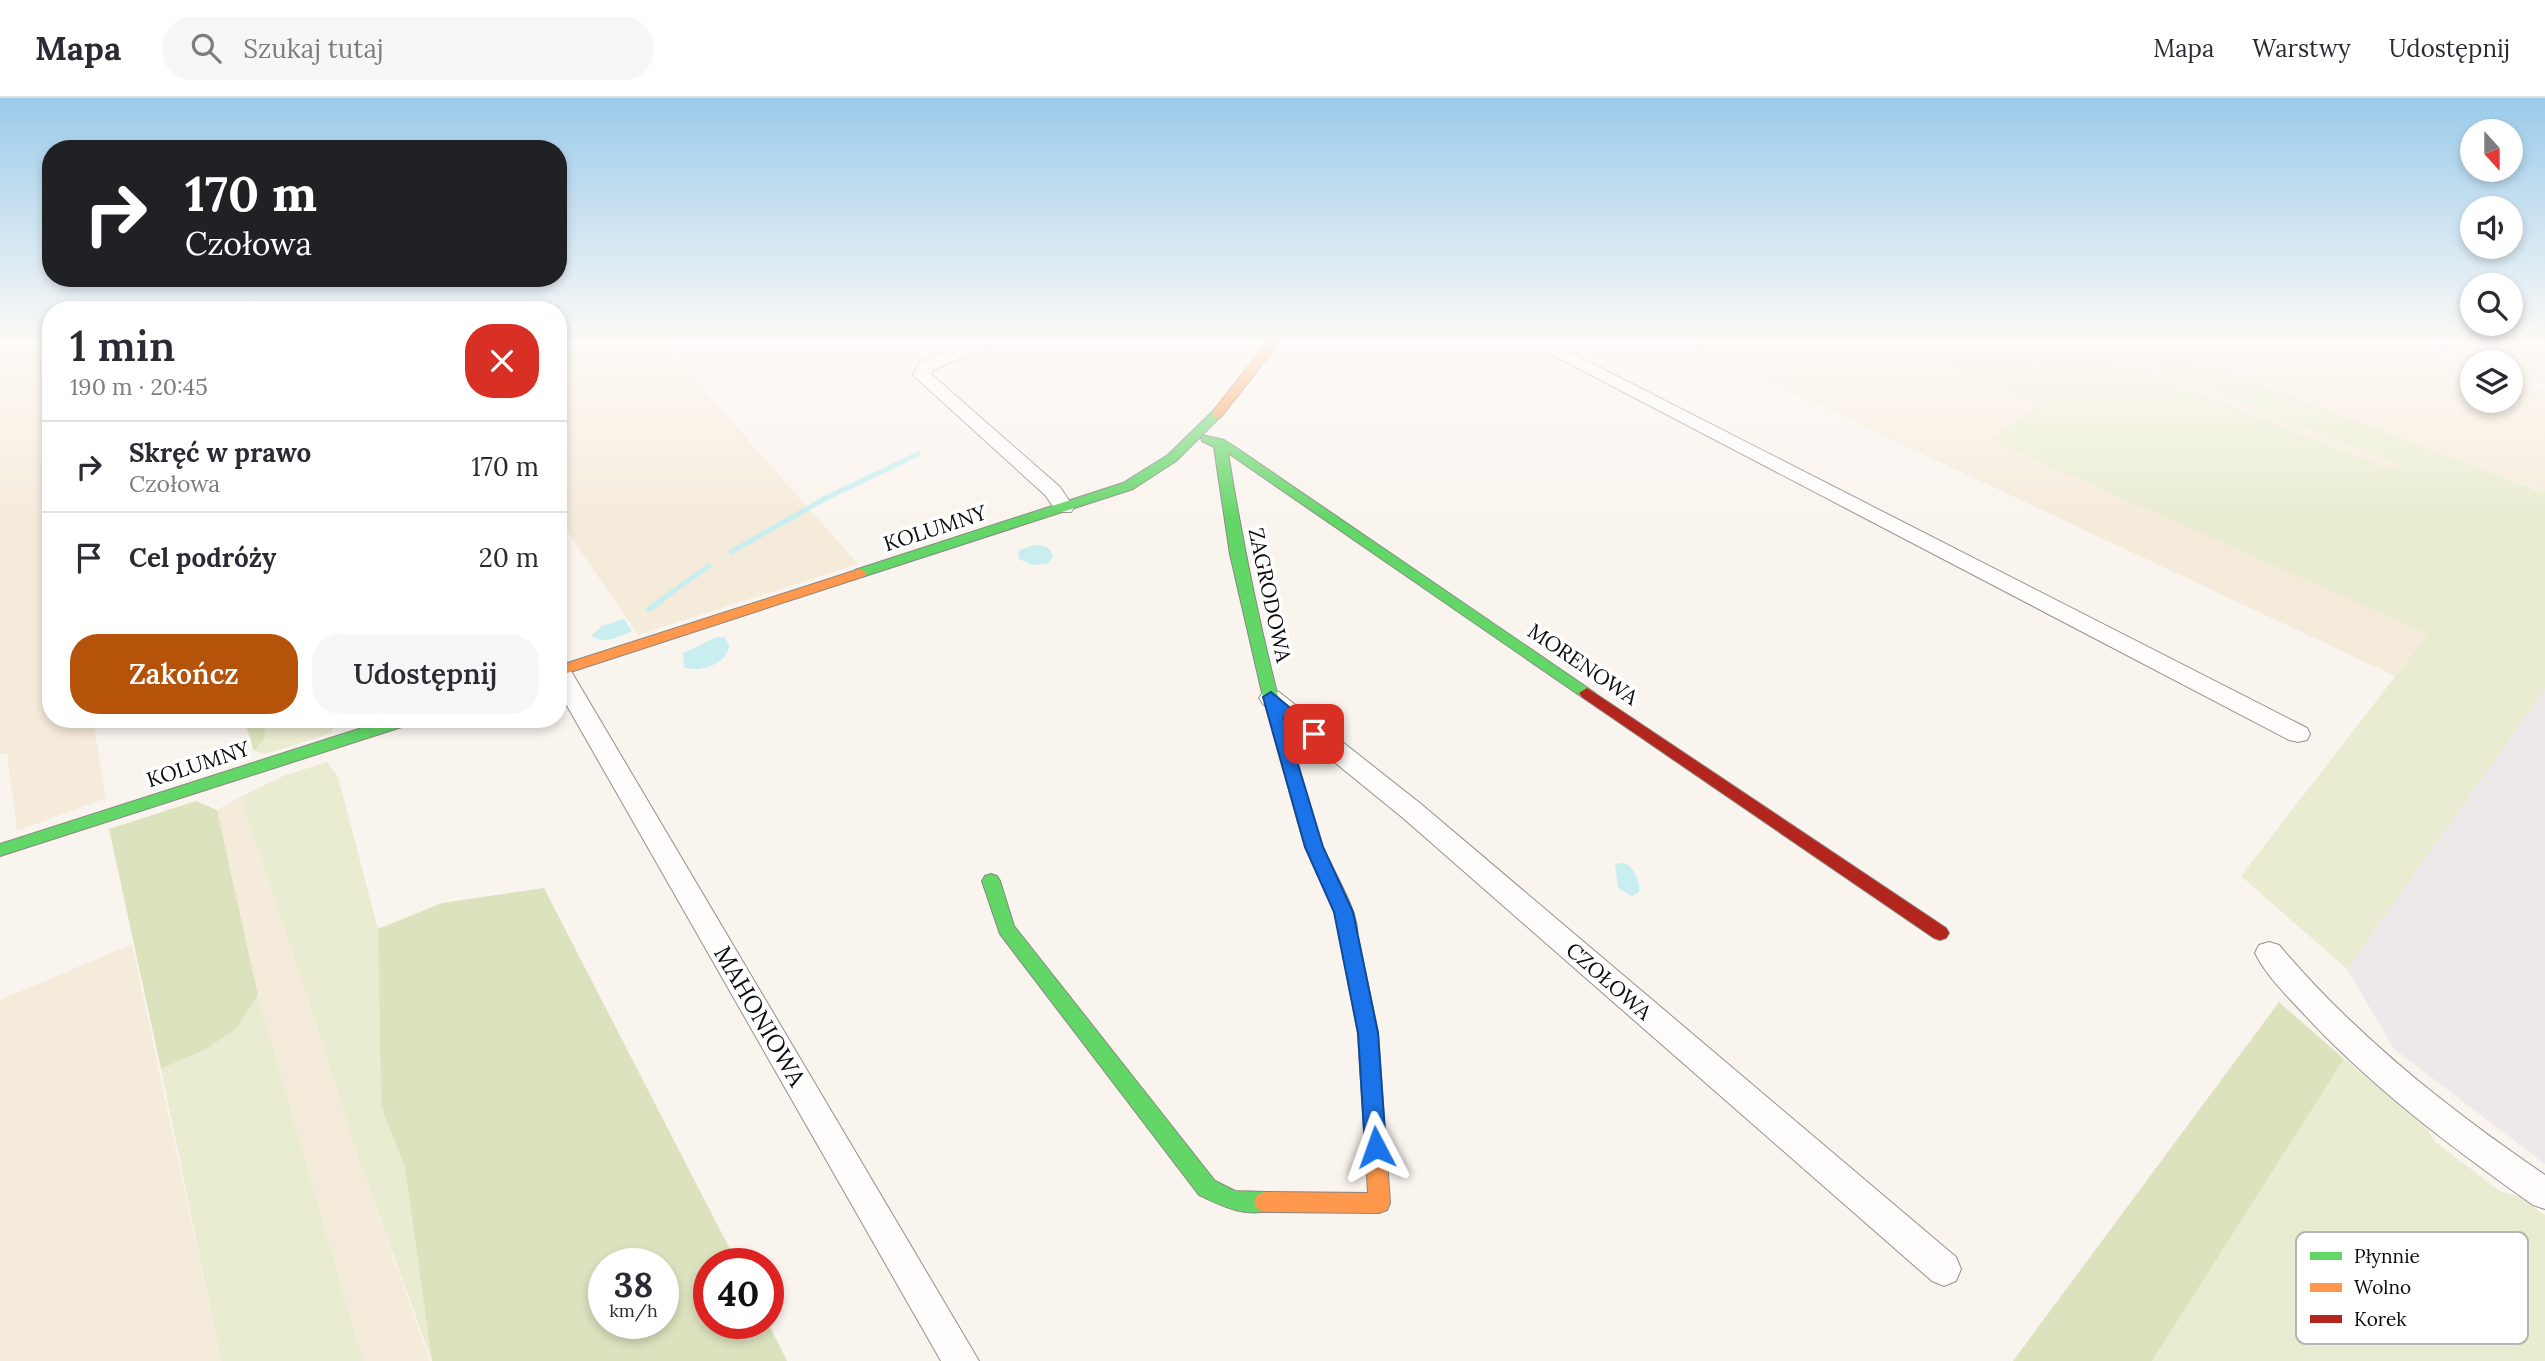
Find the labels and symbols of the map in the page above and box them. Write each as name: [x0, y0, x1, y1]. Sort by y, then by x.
north arrow: [2460, 119, 2524, 182]
street label: KOLUMNY: [880, 498, 991, 557]
street label: ZAGRODOWA: [1243, 525, 1298, 665]
street label: MORENOWA: [1523, 617, 1644, 711]
pin: [1284, 704, 1344, 764]
street label: KOLUMNY: [143, 734, 254, 793]
street label: CZOŁOWA: [1560, 936, 1658, 1026]
street label: MAHONIOWA: [707, 940, 813, 1093]
position arrow: [1339, 1110, 1413, 1184]
legend: [2296, 1232, 2528, 1344]
text: Płynnie: [2354, 1244, 2420, 1268]
speed limit sign: 40: [693, 1248, 784, 1339]
text: Wolno: [2354, 1275, 2411, 1299]
text: Korek: [2354, 1307, 2407, 1331]

